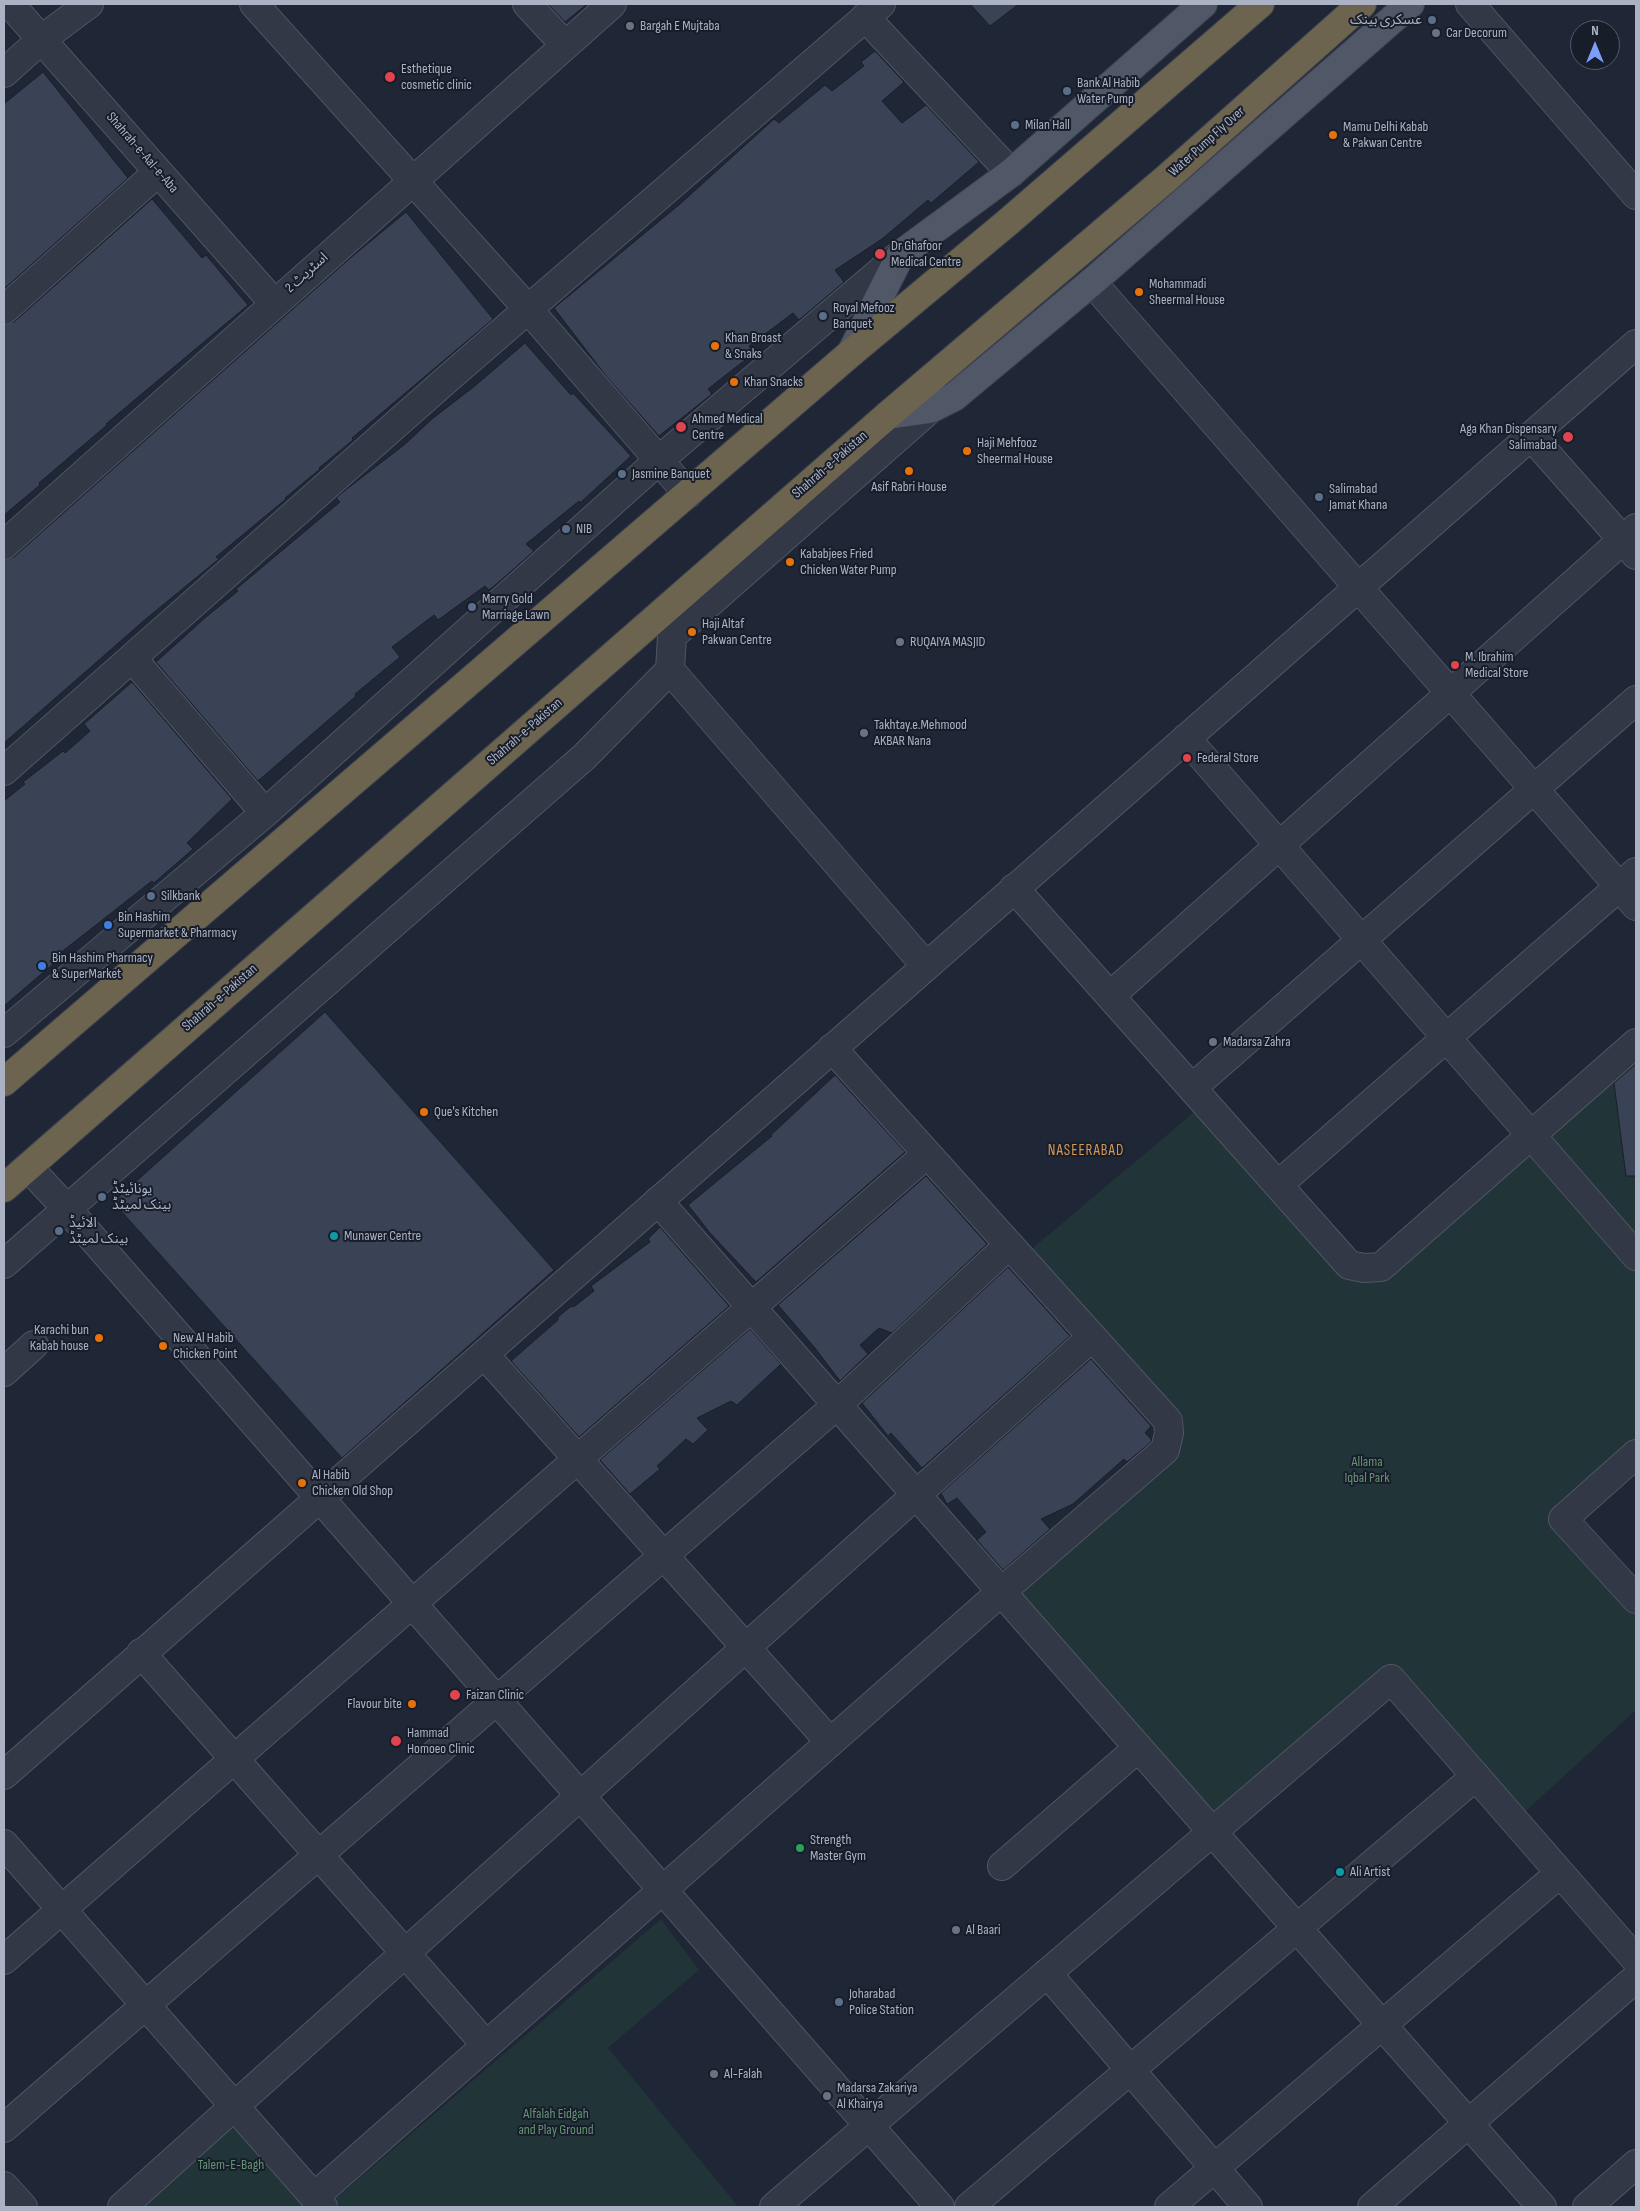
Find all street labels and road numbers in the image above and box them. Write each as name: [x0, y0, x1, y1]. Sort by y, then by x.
street label: Water Pump Fly Over: [1166, 104, 1248, 180]
street label: Shahrah-e-Aal-e-Aba: [102, 109, 182, 197]
street label: اسٹریٹ 2: [282, 249, 332, 297]
street label: Shahrah-e-Pakistan: [789, 428, 871, 502]
street label: Shahrah-e-Pakistan: [484, 695, 566, 769]
street label: Shahrah-e-Pakistan: [179, 961, 261, 1035]

